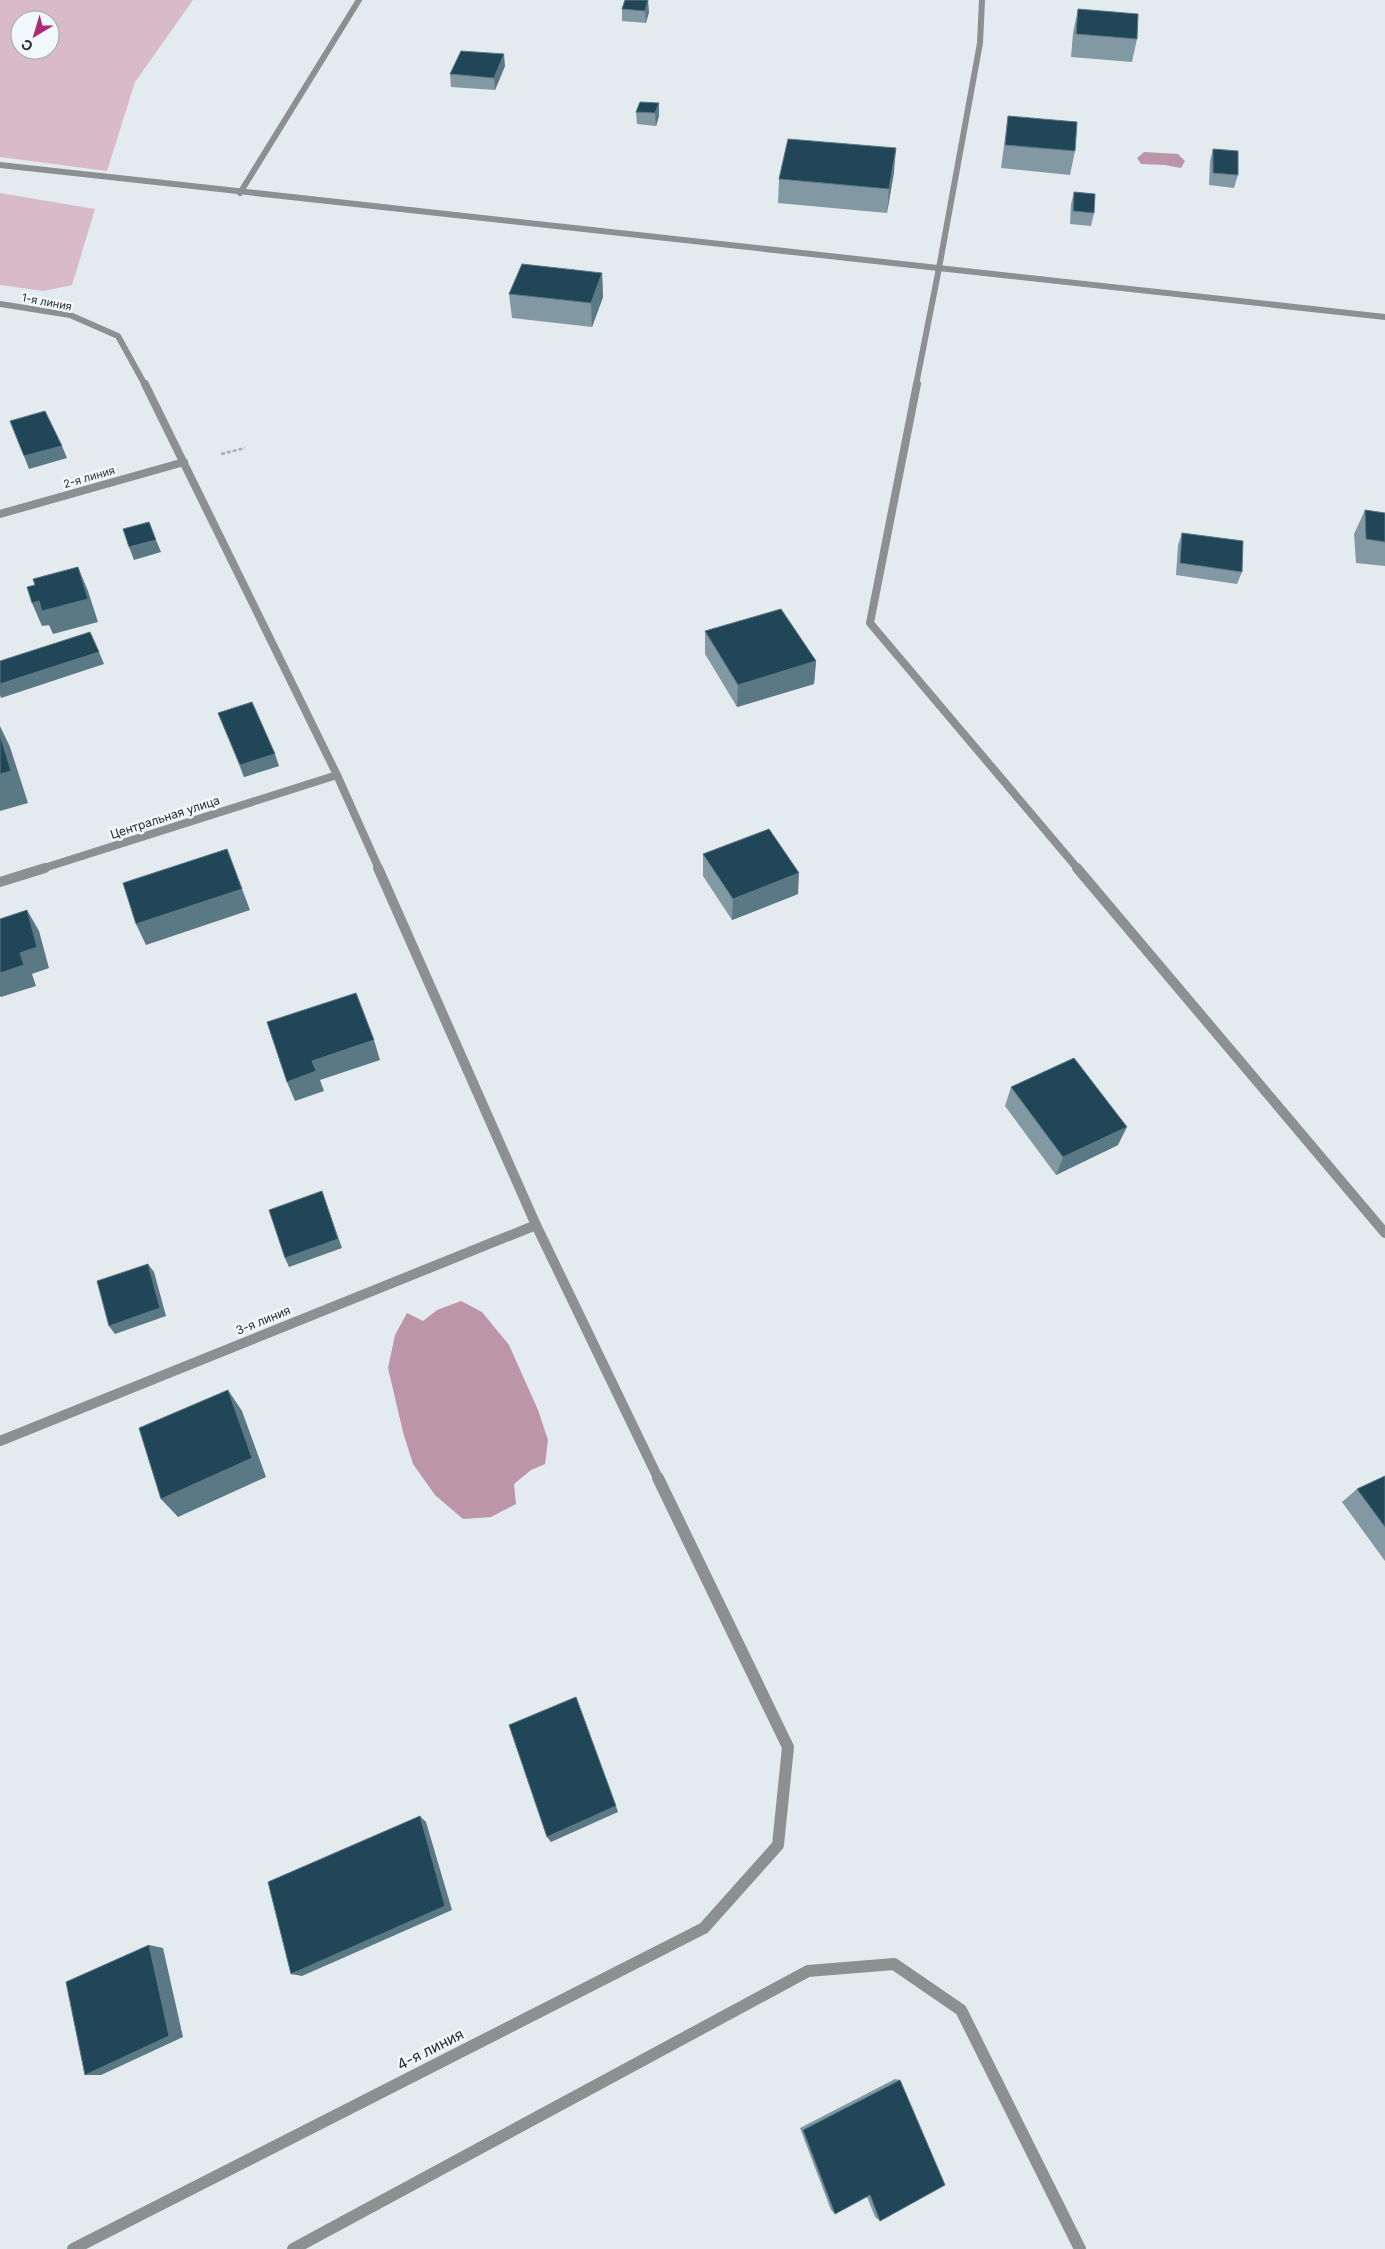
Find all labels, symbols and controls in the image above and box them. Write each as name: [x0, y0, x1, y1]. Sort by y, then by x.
north arrow: [10, 10, 60, 60]
text: С: [17, 36, 36, 56]
street label: 1-я линия: [21, 290, 73, 314]
street label: 2-я линия: [62, 463, 116, 491]
street label: Центральная улица: [108, 792, 222, 842]
street label: 3-я линия: [233, 1302, 293, 1338]
street label: 4-я линия: [393, 2024, 467, 2074]

